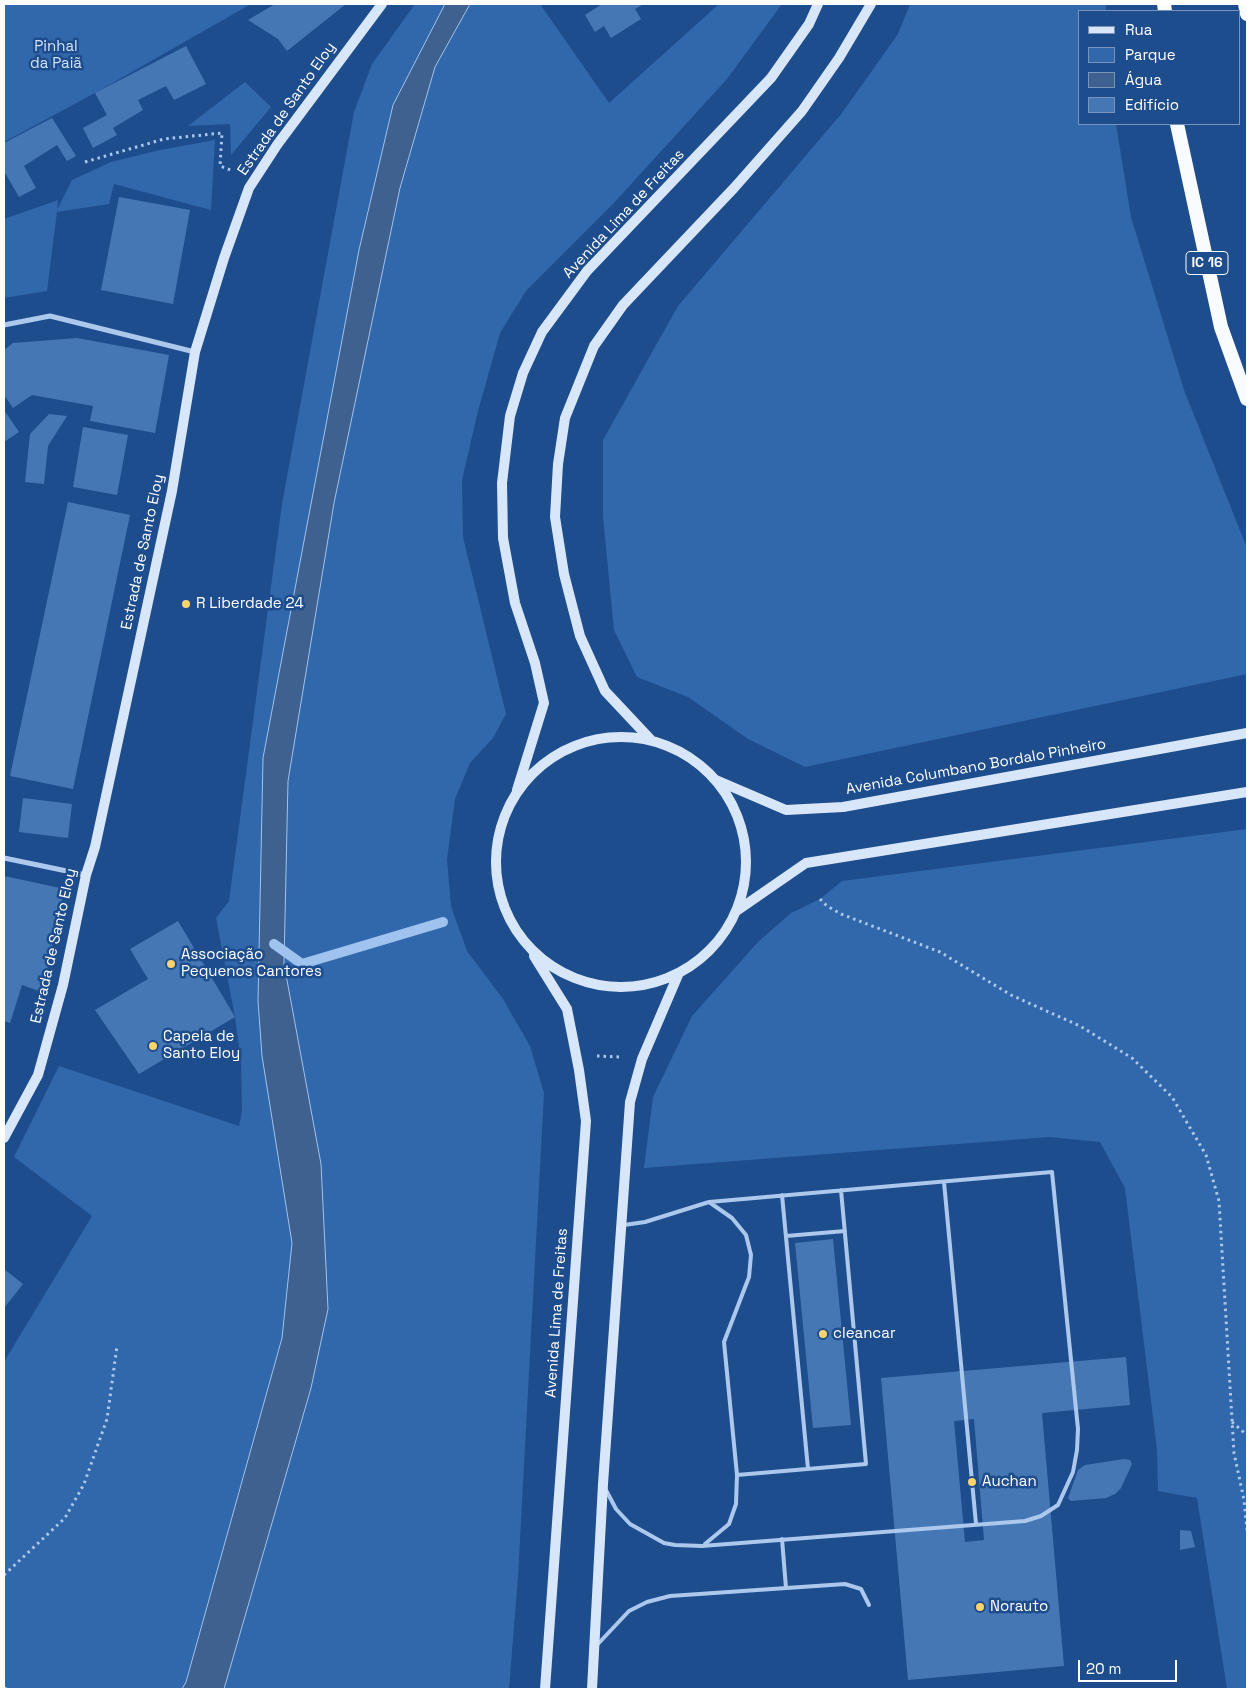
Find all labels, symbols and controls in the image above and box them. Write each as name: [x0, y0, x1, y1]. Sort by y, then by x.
legend: [1078, 10, 1241, 125]
text: Rua: [1125, 20, 1152, 39]
park label: Pinhal da Paiã: [30, 38, 82, 73]
street label: Estrada de Santo Eloy: [234, 39, 340, 179]
text: Parque: [1125, 45, 1176, 64]
text: Água: [1125, 70, 1162, 89]
text: Edifício: [1125, 95, 1179, 114]
street label: Avenida Lima de Freitas: [559, 146, 689, 282]
road number: IC 16: [1186, 252, 1228, 274]
street label: Estrada de Santo Eloy: [118, 473, 168, 631]
place label: R Liberdade 24: [196, 595, 304, 613]
marker: R Liberdade 24: [180, 598, 192, 610]
street label: Avenida Columbano Bordalo Pinheiro: [844, 735, 1108, 799]
street label: Estrada de Santo Eloy: [27, 867, 81, 1025]
place label: Associação Pequenos Cantores: [181, 946, 322, 981]
marker: Associação Pequenos Cantores: [165, 958, 177, 970]
place label: Capela de Santo Eloy: [163, 1028, 240, 1063]
marker: Capela de Santo Eloy: [147, 1040, 159, 1052]
street label: Avenida Lima de Freitas: [542, 1228, 572, 1398]
place label: cleancar: [833, 1325, 896, 1343]
marker: cleancar: [817, 1328, 829, 1340]
place label: Auchan: [982, 1473, 1037, 1491]
marker: Auchan: [966, 1476, 978, 1488]
place label: Norauto: [990, 1598, 1048, 1616]
marker: Norauto: [974, 1601, 986, 1613]
scale bar: [1081, 1650, 1180, 1682]
text: 20 m: [1086, 1659, 1121, 1678]

